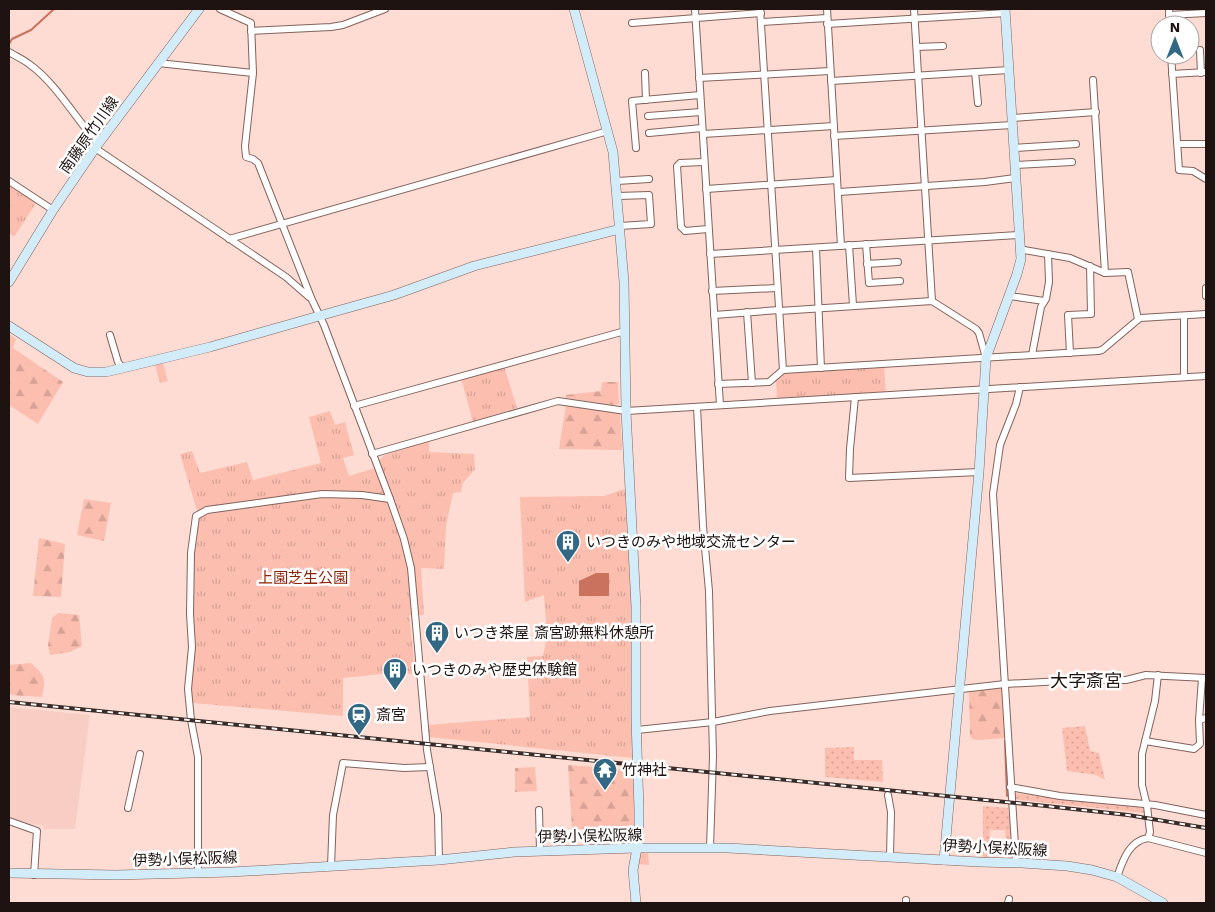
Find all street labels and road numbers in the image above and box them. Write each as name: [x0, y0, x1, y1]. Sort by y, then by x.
street label: 南藤原竹川線: [56, 93, 122, 177]
street label: 伊勢小俣松阪線: [537, 826, 643, 846]
street label: 伊勢小俣松阪線: [942, 836, 1048, 860]
street label: 伊勢小俣松阪線: [132, 848, 238, 870]

